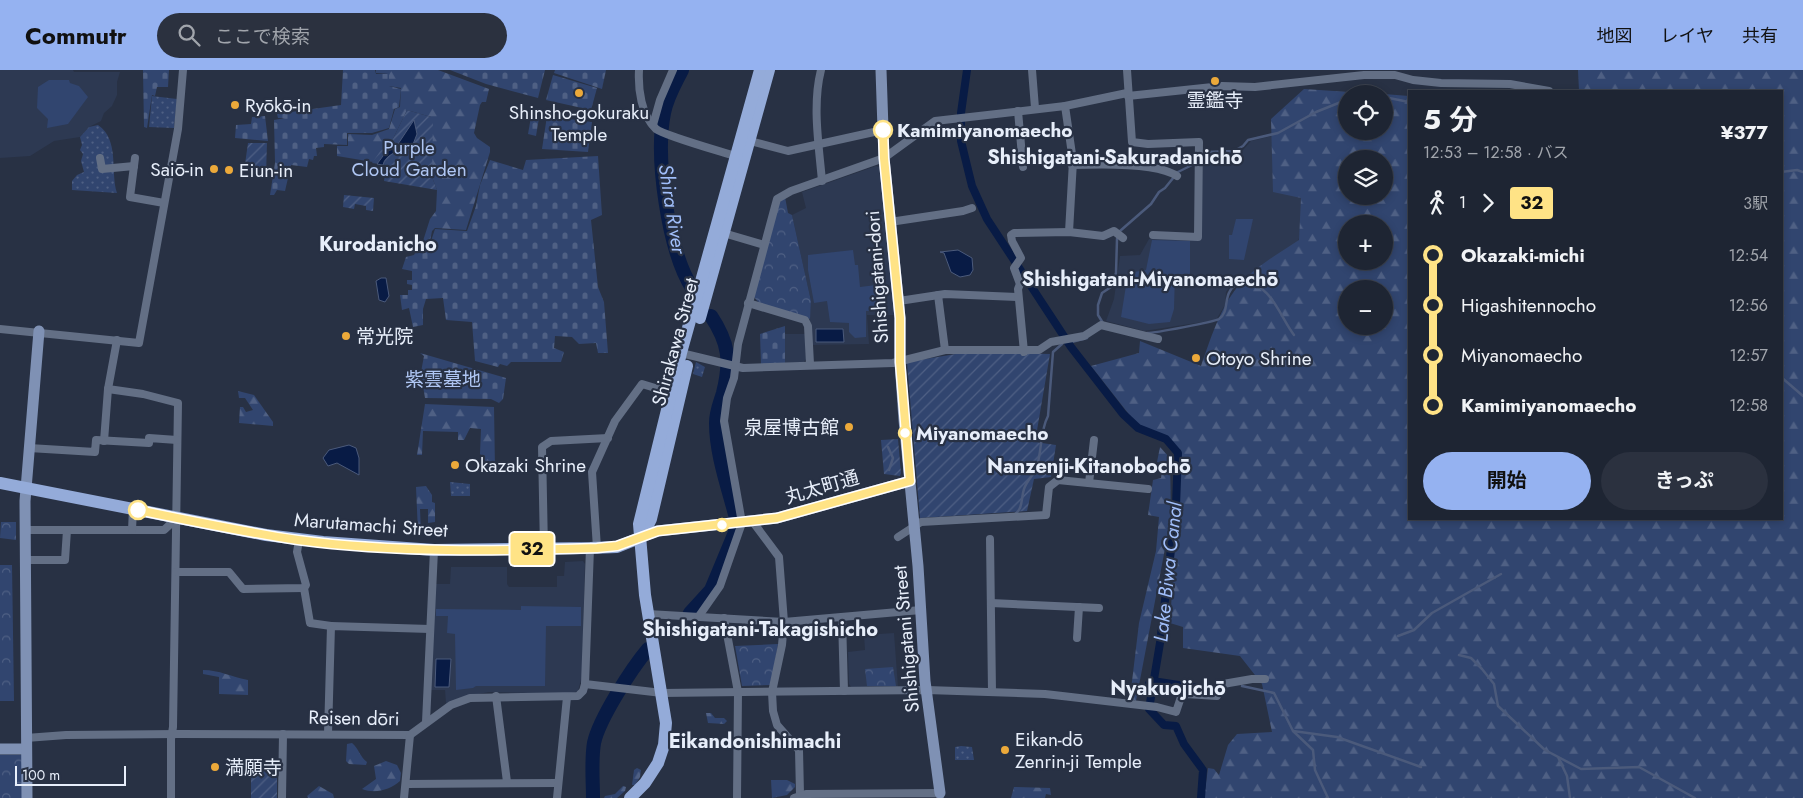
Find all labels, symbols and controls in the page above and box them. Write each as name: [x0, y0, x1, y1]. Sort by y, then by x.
search box: [157, 13, 507, 58]
text: Commutr: [25, 18, 127, 53]
icon: search: [175, 21, 203, 49]
text: ここで検索: [215, 23, 310, 50]
text: 地図: [1597, 23, 1633, 49]
text: レイヤ: [1661, 23, 1714, 49]
text: 共有: [1742, 23, 1778, 49]
marker: 霊鑑寺: [1209, 75, 1221, 87]
map controls: [1338, 85, 1393, 335]
button: locate: [1338, 85, 1393, 140]
marker: Shinsho-gokuraku Temple: [573, 87, 585, 99]
place label: 霊鑑寺: [1186, 87, 1244, 114]
place label: Ryōkō-in: [245, 92, 311, 119]
marker: Ryōkō-in: [229, 99, 241, 111]
place label: Shinsho-gokuraku Temple: [509, 99, 649, 148]
text: 5 分: [1423, 99, 1477, 140]
place label: Kamimiyanomaecho: [897, 117, 1073, 144]
text: ¥377: [1721, 119, 1768, 146]
marker: Kamimiyanomaecho: [873, 120, 893, 140]
park label: Purple Cloud Garden: [351, 134, 467, 183]
text: 12:53 – 12:58 · バス: [1423, 141, 1569, 164]
district label: Shishigatani-Sakuradanichō: [987, 143, 1243, 172]
button: layers: [1338, 150, 1393, 205]
place label: Saiō-in: [150, 156, 204, 183]
place label: Eiun-in: [239, 157, 293, 184]
water label: Shira River: [651, 162, 694, 257]
marker: Saiō-in: [208, 163, 220, 175]
marker: Eiun-in: [223, 164, 235, 176]
icon: walk: [1423, 189, 1451, 217]
icon: forward: [1474, 189, 1502, 217]
text: 32: [1520, 190, 1543, 216]
text: 1: [1459, 191, 1466, 214]
text: 3駅: [1743, 192, 1768, 215]
street label: Shishigatani-dori: [859, 210, 895, 344]
button: +: [1338, 215, 1393, 270]
district label: Kurodanicho: [319, 230, 437, 259]
text: Okazaki-michi: [1461, 242, 1585, 269]
text: 12:54: [1729, 244, 1768, 267]
district label: Shishigatani-Miyanomaechō: [1022, 265, 1278, 294]
street label: Shirakawa Street: [645, 275, 705, 409]
button: −: [1338, 280, 1393, 335]
text: Higashitennocho: [1461, 292, 1596, 319]
text: 12:56: [1729, 294, 1768, 317]
place label: 常光院: [356, 323, 413, 350]
marker: 常光院: [340, 330, 352, 342]
text: Miyanomaecho: [1461, 342, 1582, 369]
text: 12:57: [1729, 344, 1768, 367]
place label: Otoyo Shrine: [1206, 345, 1312, 372]
marker: Otoyo Shrine: [1190, 352, 1202, 364]
park label: 紫雲墓地: [405, 366, 481, 393]
text: Kamimiyanomaecho: [1461, 392, 1637, 419]
text: 12:58: [1729, 394, 1768, 417]
place label: 泉屋博古館: [744, 414, 839, 441]
place label: Miyanomaecho: [916, 420, 1049, 447]
marker: 泉屋博古館: [843, 421, 855, 433]
marker: Miyanomaecho: [898, 426, 912, 440]
place label: Okazaki Shrine: [465, 452, 586, 479]
district label: Nanzenji-Kitanobochō: [987, 452, 1191, 481]
button: 開始: [1423, 452, 1591, 510]
button: きっぷ: [1601, 452, 1768, 510]
marker: Okazaki Shrine: [449, 459, 461, 471]
street label: 丸太町通: [782, 464, 862, 510]
water label: Lake Biwa Canal: [1146, 499, 1190, 643]
unlabelled marker: [128, 500, 148, 520]
street label: Marutamachi Street: [293, 506, 449, 544]
unlabelled marker: [715, 518, 729, 532]
line badge: 32: [510, 533, 554, 565]
text: 32: [521, 536, 544, 562]
street label: Shishigatani Street: [886, 564, 926, 714]
district label: Shishigatani-Takagishicho: [642, 615, 878, 644]
district label: Nyakuojichō: [1110, 674, 1226, 703]
street label: Reisen dōri: [308, 704, 400, 732]
place label: Eikan-dō Zenrin-ji Temple: [1015, 726, 1142, 775]
district label: Eikandonishimachi: [669, 727, 841, 756]
marker: Eikan-dō Zenrin-ji Temple: [999, 744, 1011, 756]
place label: 満願寺: [225, 754, 282, 781]
marker: 満願寺: [209, 761, 221, 773]
scale bar: [15, 763, 126, 786]
text: 100 m: [22, 765, 60, 785]

